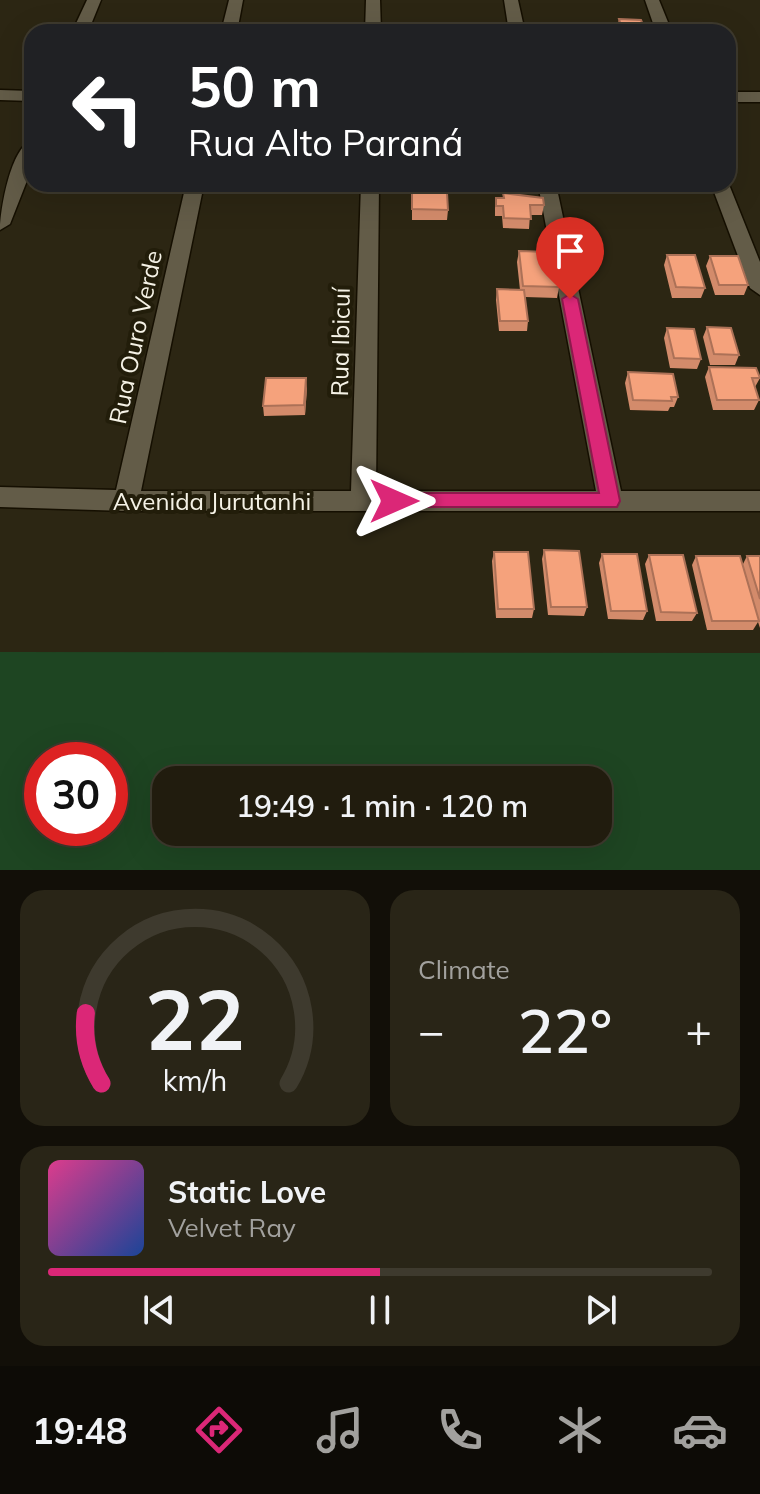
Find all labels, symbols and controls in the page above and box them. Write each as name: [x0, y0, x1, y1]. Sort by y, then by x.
text: 50 m: [188, 51, 321, 121]
icon: left: [56, 56, 160, 160]
text: Rua Alto Paraná: [188, 120, 463, 165]
pin: [536, 217, 604, 299]
icon: arrive: [548, 229, 592, 273]
street label: Rua Ouro Verde: [102, 248, 168, 426]
street label: Rua Ibicuí: [324, 286, 356, 397]
position arrow: [352, 459, 436, 543]
street label: Avenida Jurutanhi: [113, 486, 311, 516]
speed limit sign: 30: [24, 742, 128, 846]
text: 19:49 · 1 min · 120 m: [236, 787, 528, 825]
text: Climate: [418, 953, 510, 986]
text: 22: [145, 966, 245, 1071]
text: 22°: [518, 993, 612, 1068]
text: −: [418, 1003, 444, 1058]
text: +: [686, 1003, 712, 1058]
text: km/h: [163, 1062, 227, 1098]
text: Static Love: [168, 1173, 326, 1211]
text: Velvet Ray: [168, 1211, 296, 1244]
icon: previous: [137, 1288, 181, 1332]
icon: pause: [358, 1288, 402, 1332]
icon: next: [579, 1288, 623, 1332]
icon: directions: [191, 1402, 247, 1458]
icon: music: [312, 1402, 368, 1458]
icon: phone: [432, 1402, 488, 1458]
icon: climate: [552, 1402, 608, 1458]
icon: car: [672, 1402, 728, 1458]
text: 19:48: [32, 1408, 127, 1453]

